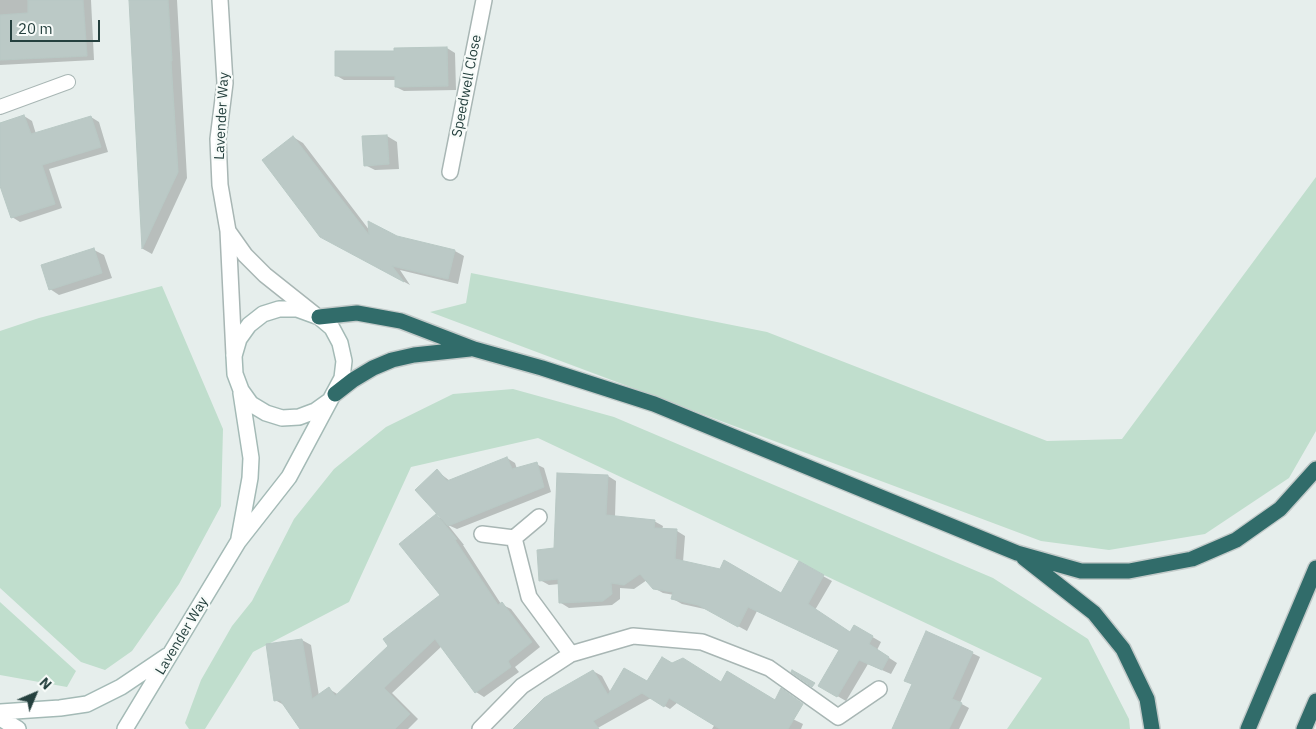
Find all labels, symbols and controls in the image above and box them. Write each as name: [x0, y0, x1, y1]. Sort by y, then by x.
scale bar: [12, 10, 102, 42]
text: 20 m: [18, 19, 53, 38]
street label: Speedwell Close: [449, 33, 485, 139]
street label: Lavender Way: [211, 72, 233, 160]
street label: Lavender Way: [152, 594, 212, 678]
north arrow: [10, 669, 60, 719]
text: N: [36, 673, 56, 693]

